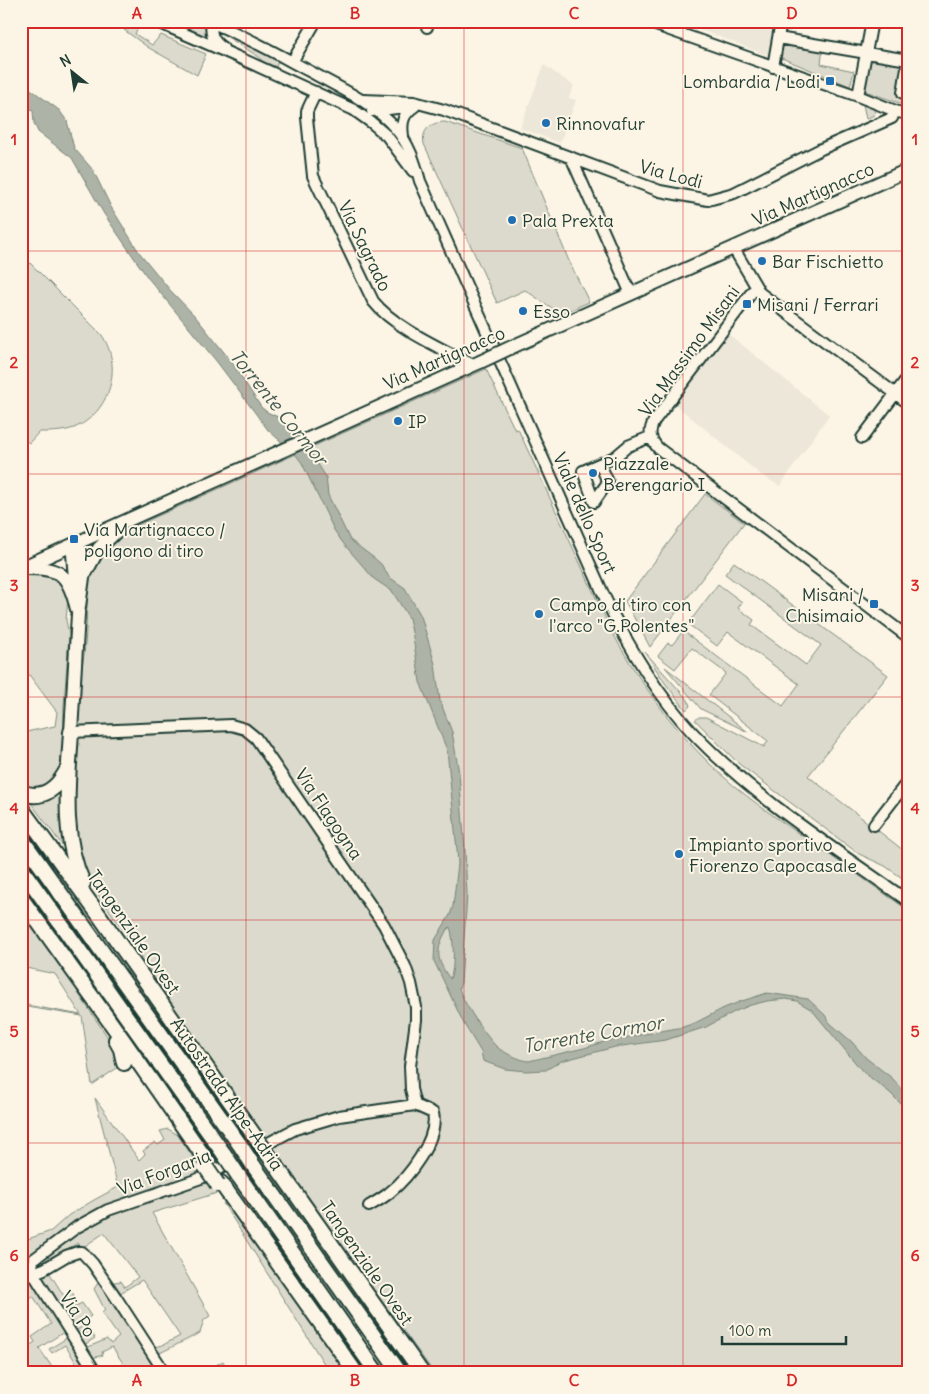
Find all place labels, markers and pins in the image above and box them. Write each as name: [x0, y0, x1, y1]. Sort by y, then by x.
place label: Lombardia / Lodi: [683, 70, 820, 93]
marker: Lombardia / Lodi: [824, 75, 836, 87]
place label: Rinnovafur: [556, 112, 646, 135]
marker: Rinnovafur: [540, 117, 552, 129]
place label: Pala Prexta: [522, 209, 614, 232]
marker: Pala Prexta: [506, 214, 518, 226]
place label: Bar Fischietto: [772, 250, 884, 273]
marker: Bar Fischietto: [756, 255, 768, 267]
place label: Misani / Ferrari: [757, 293, 879, 316]
marker: Misani / Ferrari: [741, 298, 753, 310]
place label: Esso: [533, 300, 570, 323]
marker: Esso: [517, 305, 529, 317]
place label: IP: [408, 410, 427, 433]
marker: IP: [392, 415, 404, 427]
place label: Piazzale Berengario I: [603, 452, 706, 496]
marker: Piazzale Berengario I: [587, 467, 599, 479]
place label: Via Martignacco / poligono di tiro: [84, 518, 226, 562]
marker: Via Martignacco / poligono di tiro: [68, 533, 80, 545]
place label: Misani / Chisimaio: [785, 583, 864, 627]
place label: Campo di tiro con l'arco "G.Polentes": [549, 593, 694, 637]
marker: Misani / Chisimaio: [868, 598, 880, 610]
marker: Campo di tiro con l'arco "G.Polentes": [533, 608, 545, 620]
place label: Impianto sportivo Fiorenzo Capocasale: [689, 833, 857, 877]
marker: Impianto sportivo Fiorenzo Capocasale: [673, 848, 685, 860]

